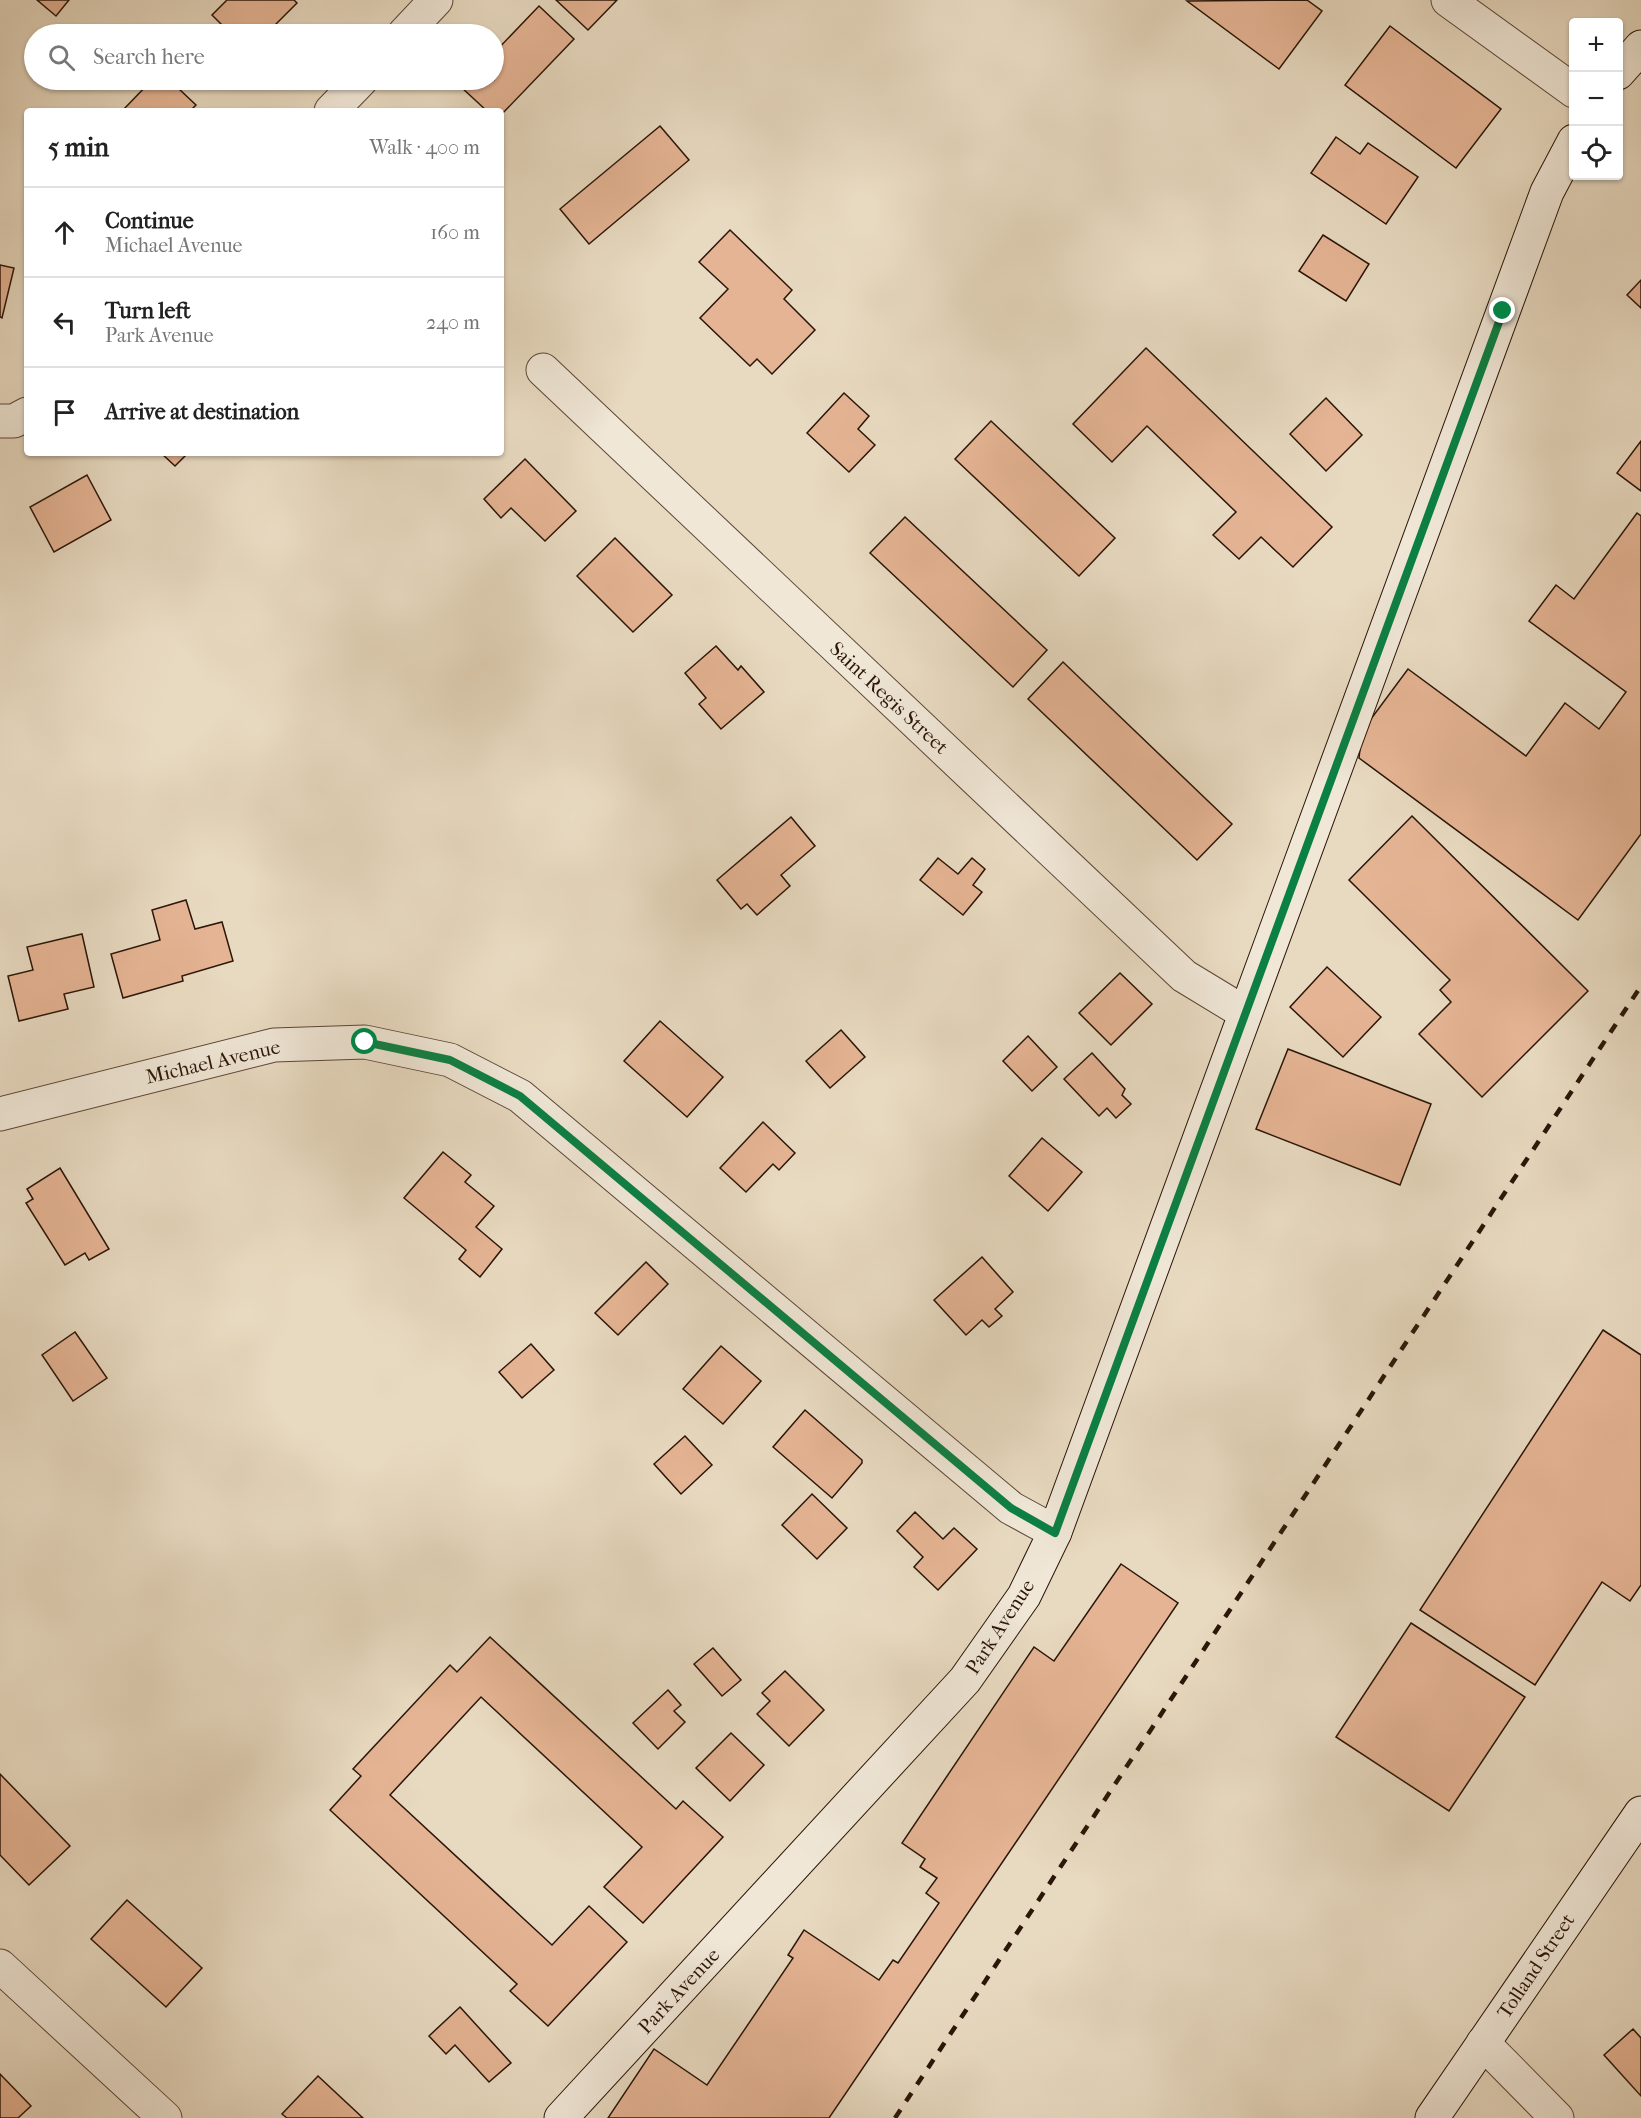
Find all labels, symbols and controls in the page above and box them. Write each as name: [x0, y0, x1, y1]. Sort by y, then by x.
map controls: [1569, 18, 1623, 180]
button: +: [1569, 18, 1623, 72]
search box: [24, 24, 504, 90]
icon: search: [45, 41, 78, 74]
text: Search here: [93, 44, 205, 70]
button: −: [1569, 72, 1623, 126]
button: locate: [1569, 126, 1623, 180]
text: 5 min: [48, 132, 109, 163]
text: Walk · 400 m: [369, 136, 480, 159]
text: Continue: [105, 208, 194, 234]
icon: ahead: [48, 216, 81, 249]
text: 160 m: [430, 221, 480, 244]
text: Michael Avenue: [105, 234, 242, 257]
route end: [1489, 297, 1515, 323]
text: Turn left: [105, 298, 191, 324]
icon: left: [48, 306, 81, 339]
text: 240 m: [426, 311, 480, 334]
text: Park Avenue: [105, 324, 214, 347]
icon: arrive: [48, 396, 81, 429]
text: Arrive at destination: [105, 399, 299, 425]
street label: Saint Regis Street: [825, 637, 953, 759]
route start: [351, 1028, 377, 1054]
street label: Michael Avenue: [143, 1035, 283, 1089]
street label: Park Avenue: [961, 1575, 1039, 1679]
street label: Tolland Street: [1493, 1909, 1579, 2023]
street label: Park Avenue: [634, 1943, 725, 2039]

